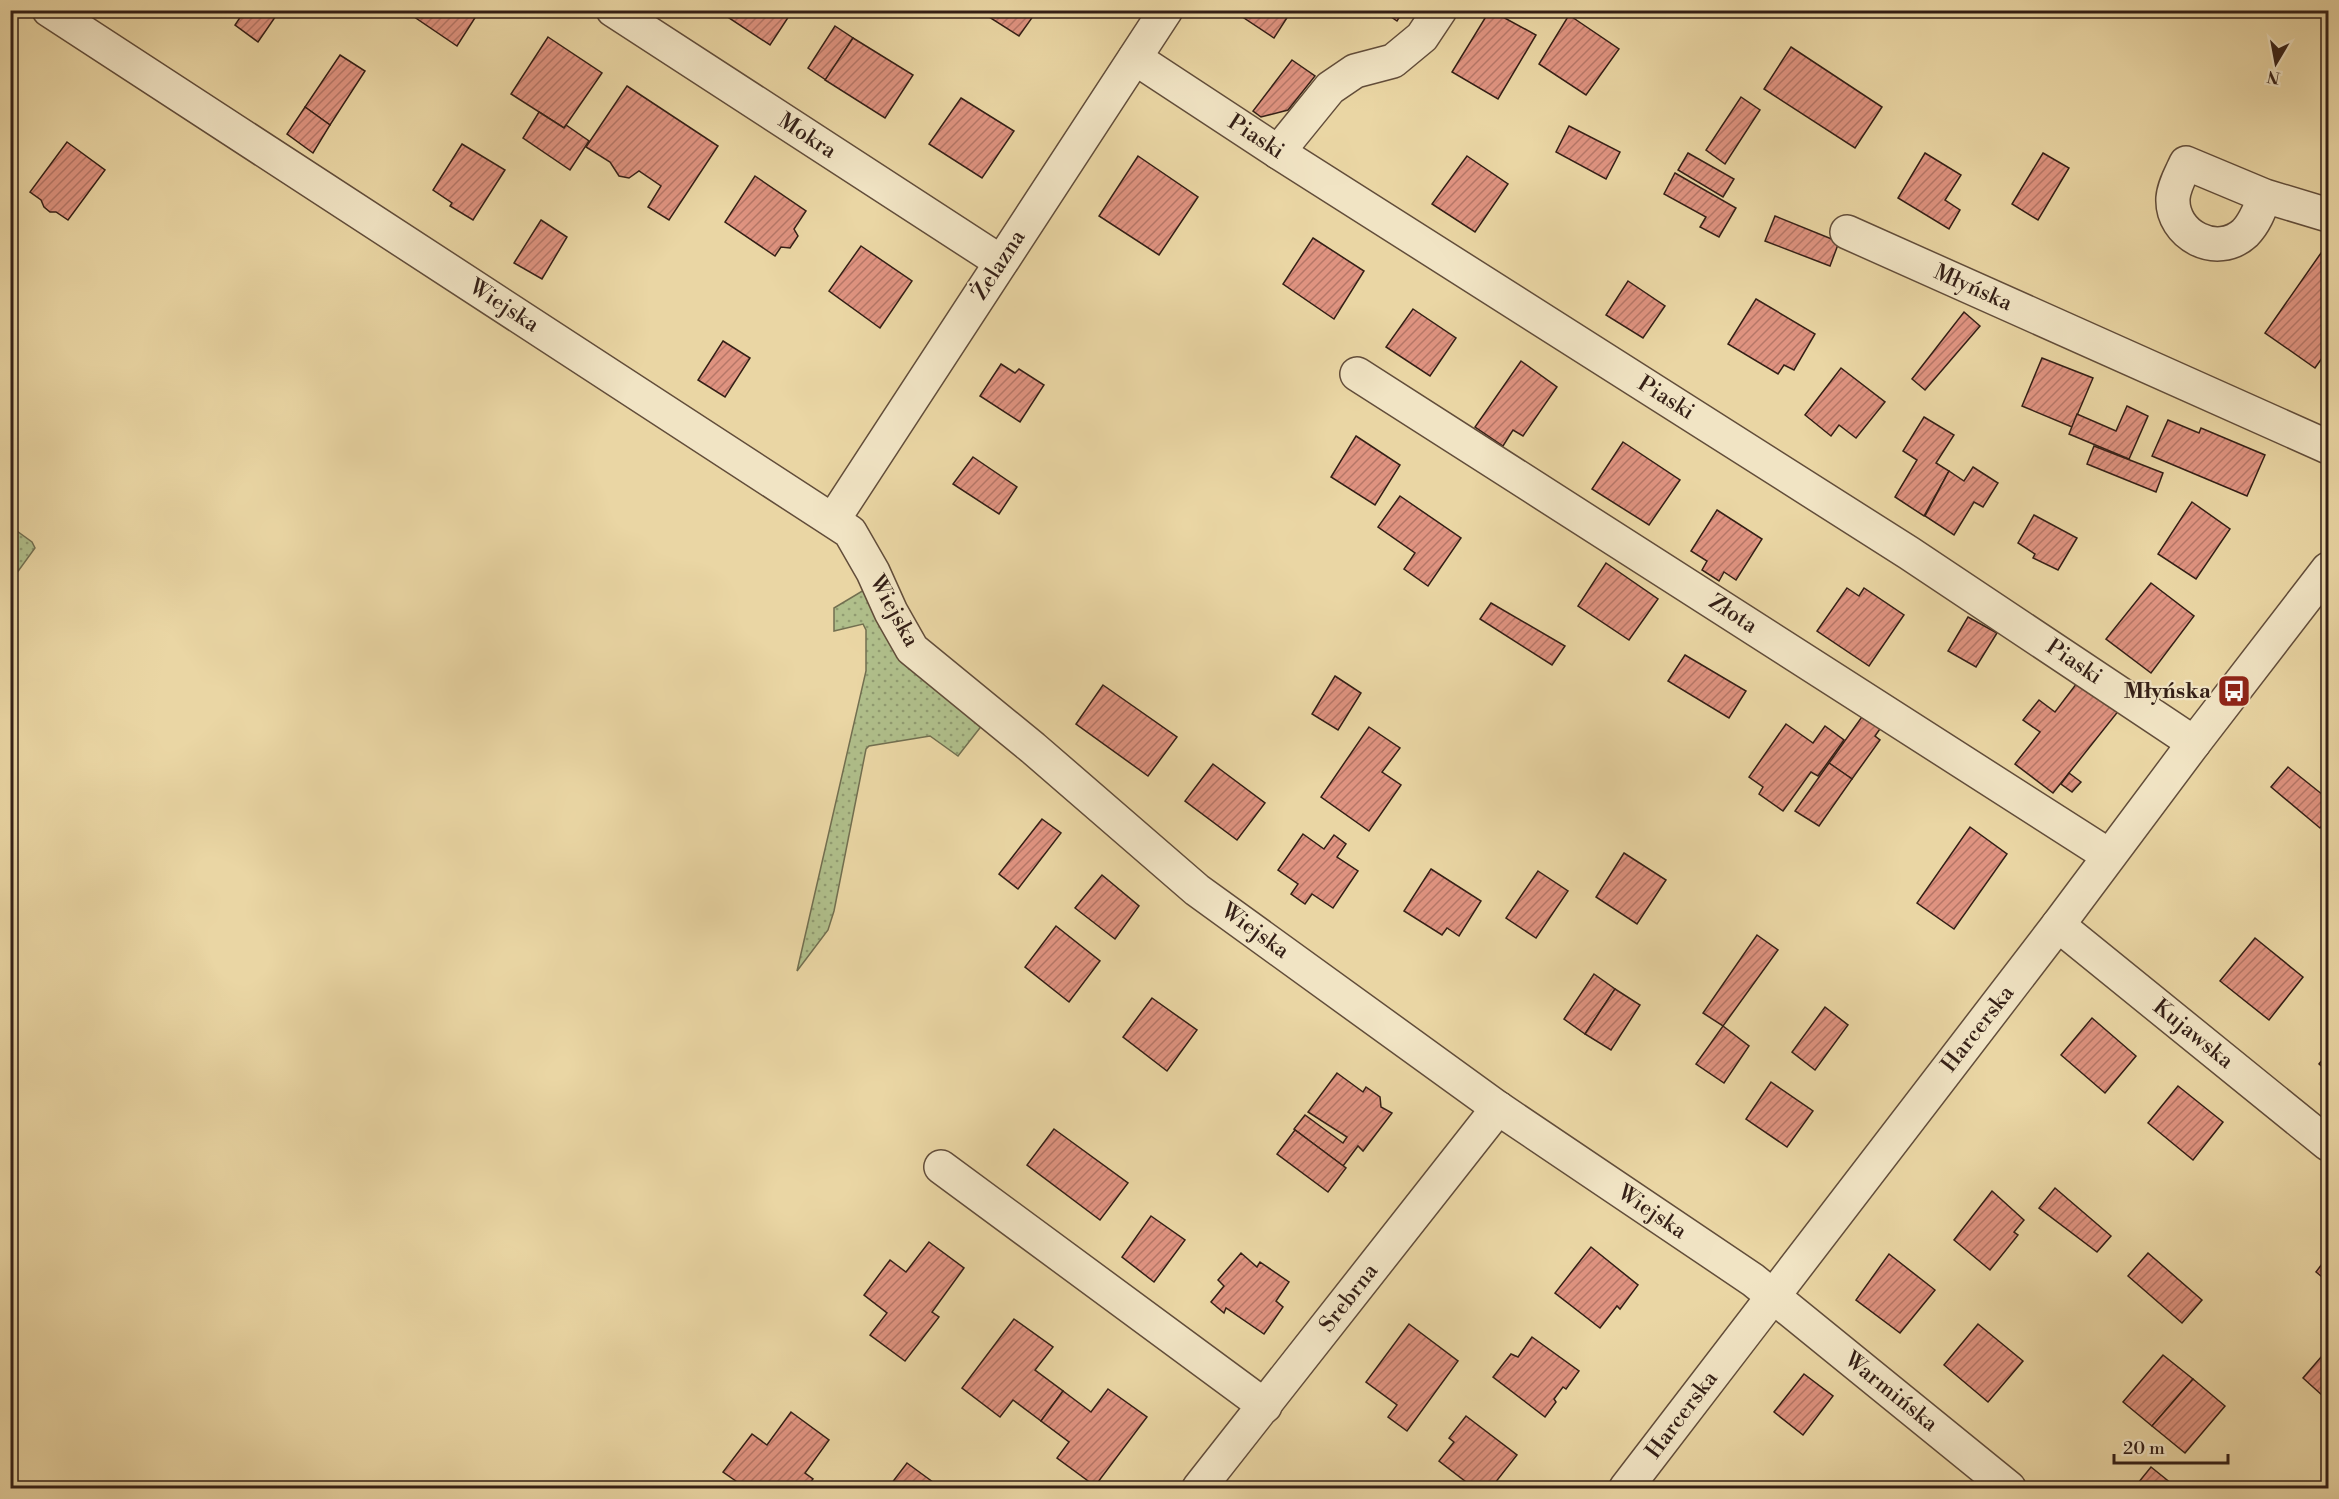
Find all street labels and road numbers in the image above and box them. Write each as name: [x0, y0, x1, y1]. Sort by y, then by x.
street label: Mokra: [773, 107, 842, 165]
street label: Piaski: [1223, 109, 1289, 165]
street label: Żelazna: [966, 224, 1032, 305]
street label: Młyńska: [1930, 259, 2017, 318]
street label: Wiejska: [463, 273, 545, 339]
street label: Piaski: [1633, 370, 1699, 426]
street label: Wiejska: [863, 570, 925, 652]
street label: Złota: [1704, 588, 1763, 640]
street label: Piaski: [2041, 634, 2107, 690]
street label: Wiejska: [1215, 897, 1295, 965]
street label: Harcerska: [1936, 980, 2021, 1078]
street label: Kujawska: [2147, 993, 2239, 1075]
street label: Wiejska: [1611, 1179, 1692, 1245]
street label: Srebrna: [1314, 1258, 1385, 1338]
street label: Warmińska: [1838, 1346, 1944, 1438]
street label: Harcerska: [1640, 1365, 1724, 1464]

